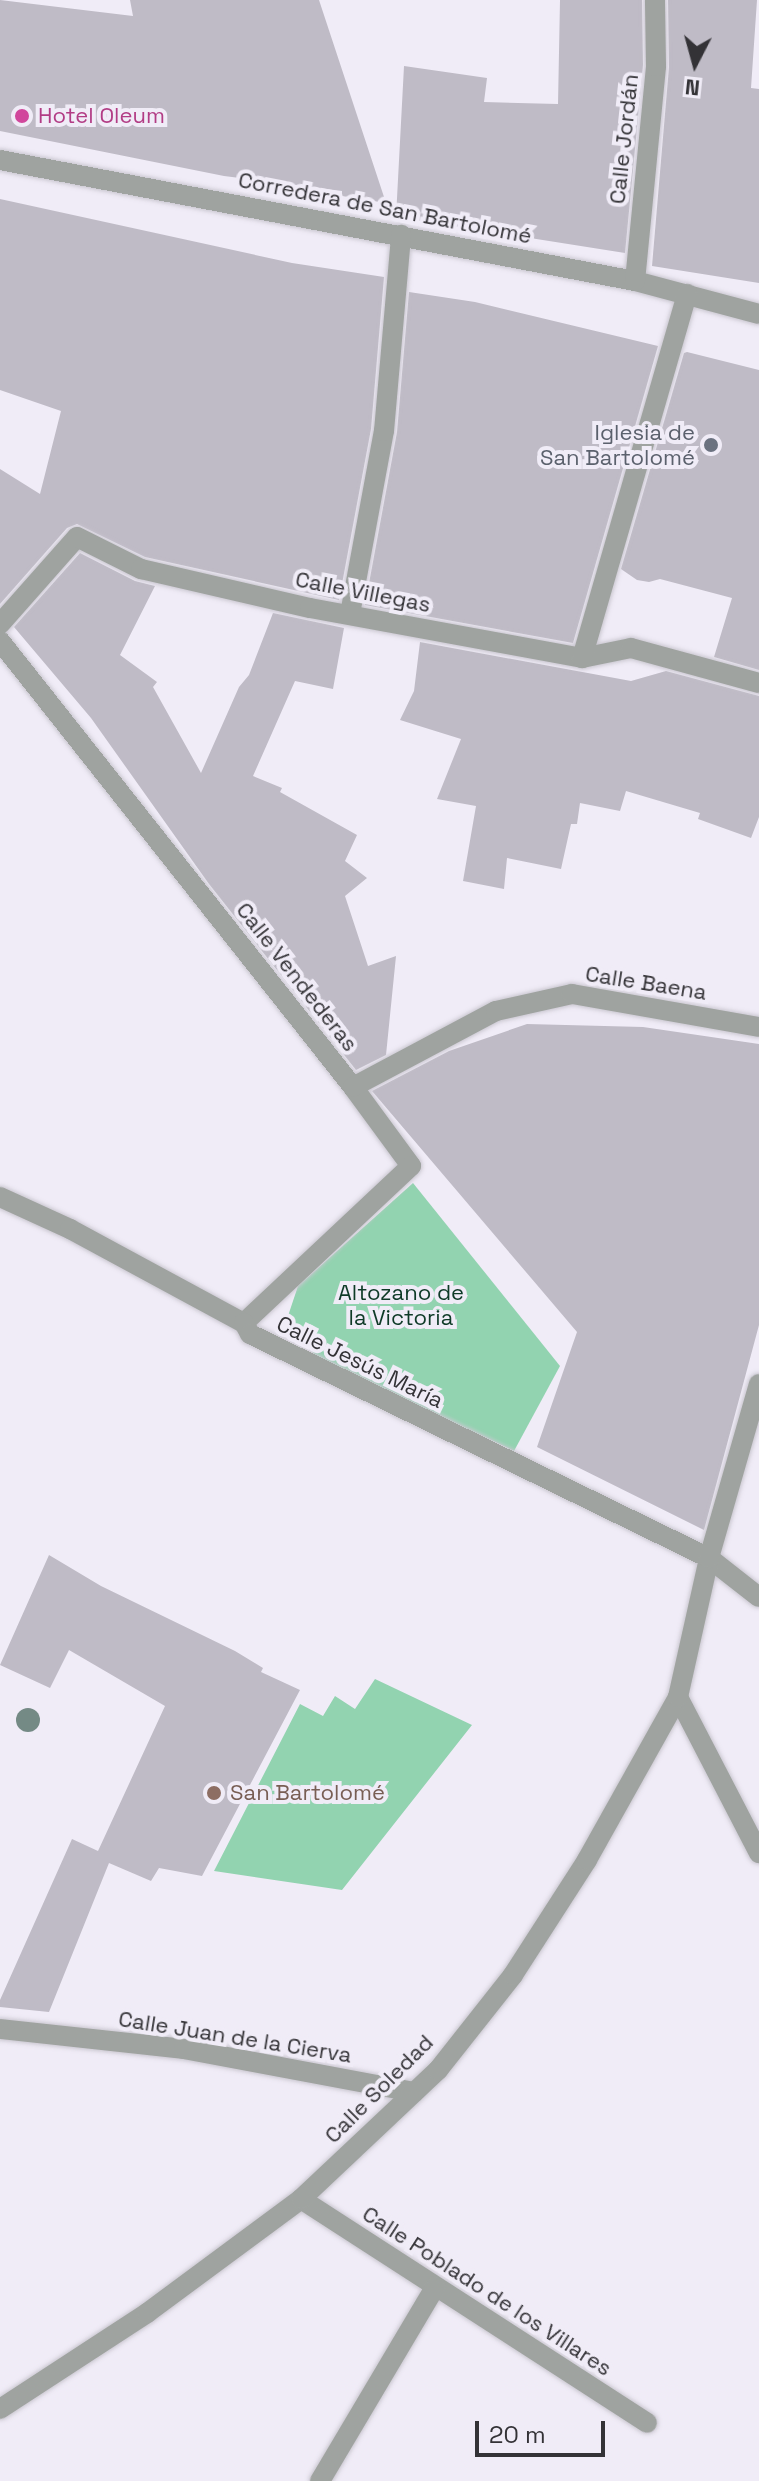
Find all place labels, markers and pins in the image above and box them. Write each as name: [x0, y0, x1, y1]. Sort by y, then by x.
place label: Hotel Oleum: [38, 103, 165, 129]
marker: Hotel Oleum: [13, 107, 31, 125]
place label: Iglesia de San Bartolomé: [540, 419, 695, 470]
marker: Iglesia de San Bartolomé: [702, 436, 720, 454]
place label: San Bartolomé: [230, 1780, 385, 1806]
marker: San Bartolomé: [205, 1784, 223, 1802]

